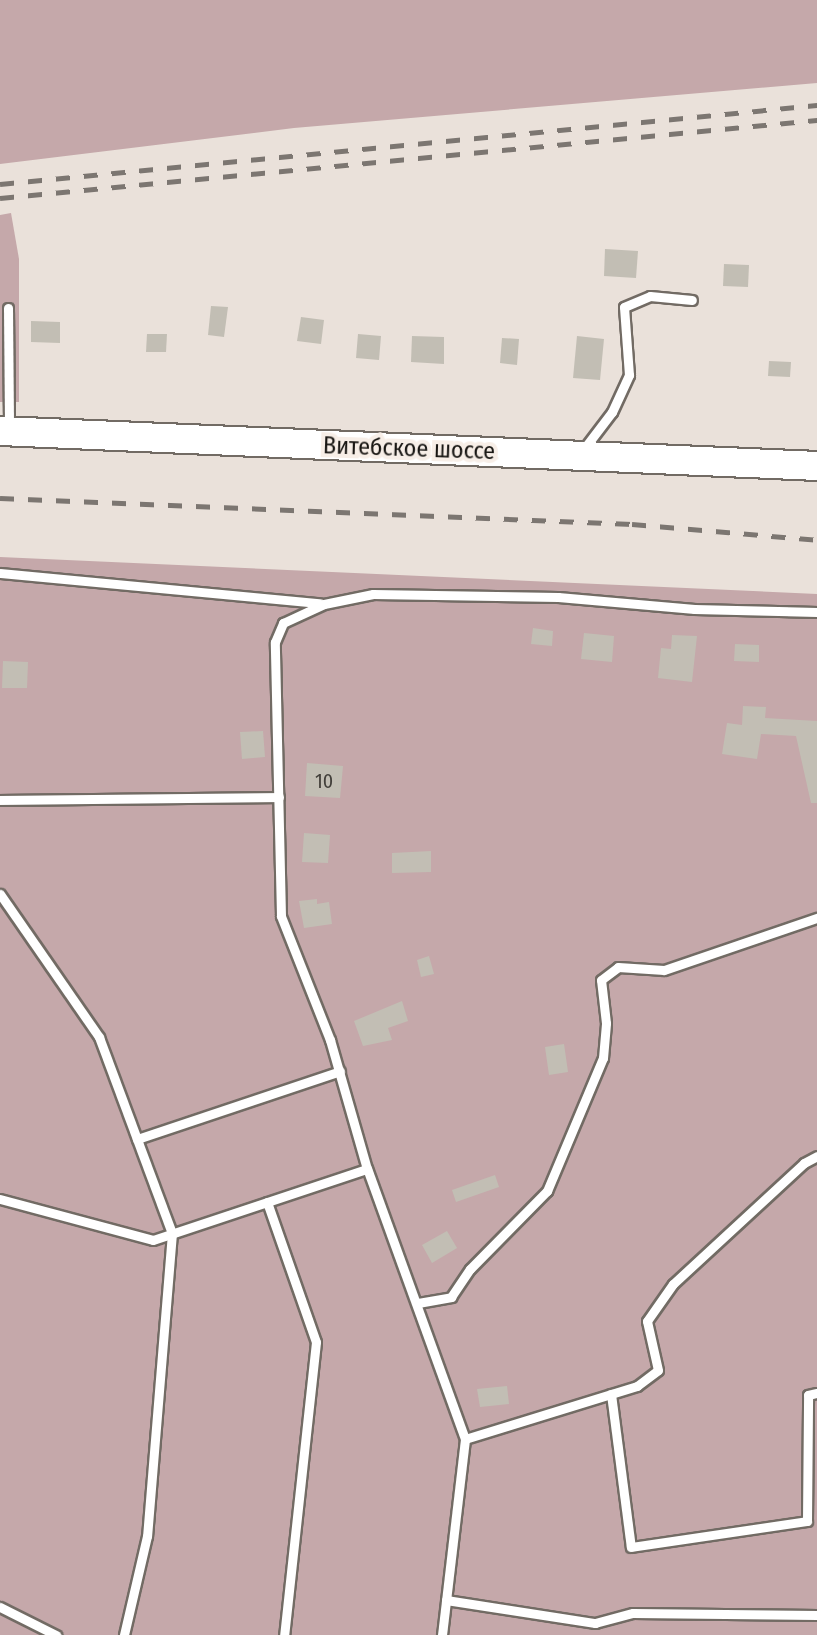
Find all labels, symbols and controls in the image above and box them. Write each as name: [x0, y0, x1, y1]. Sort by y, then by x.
street label: Витебское шоссе: [322, 432, 496, 466]
house number: 10: [315, 769, 333, 793]

